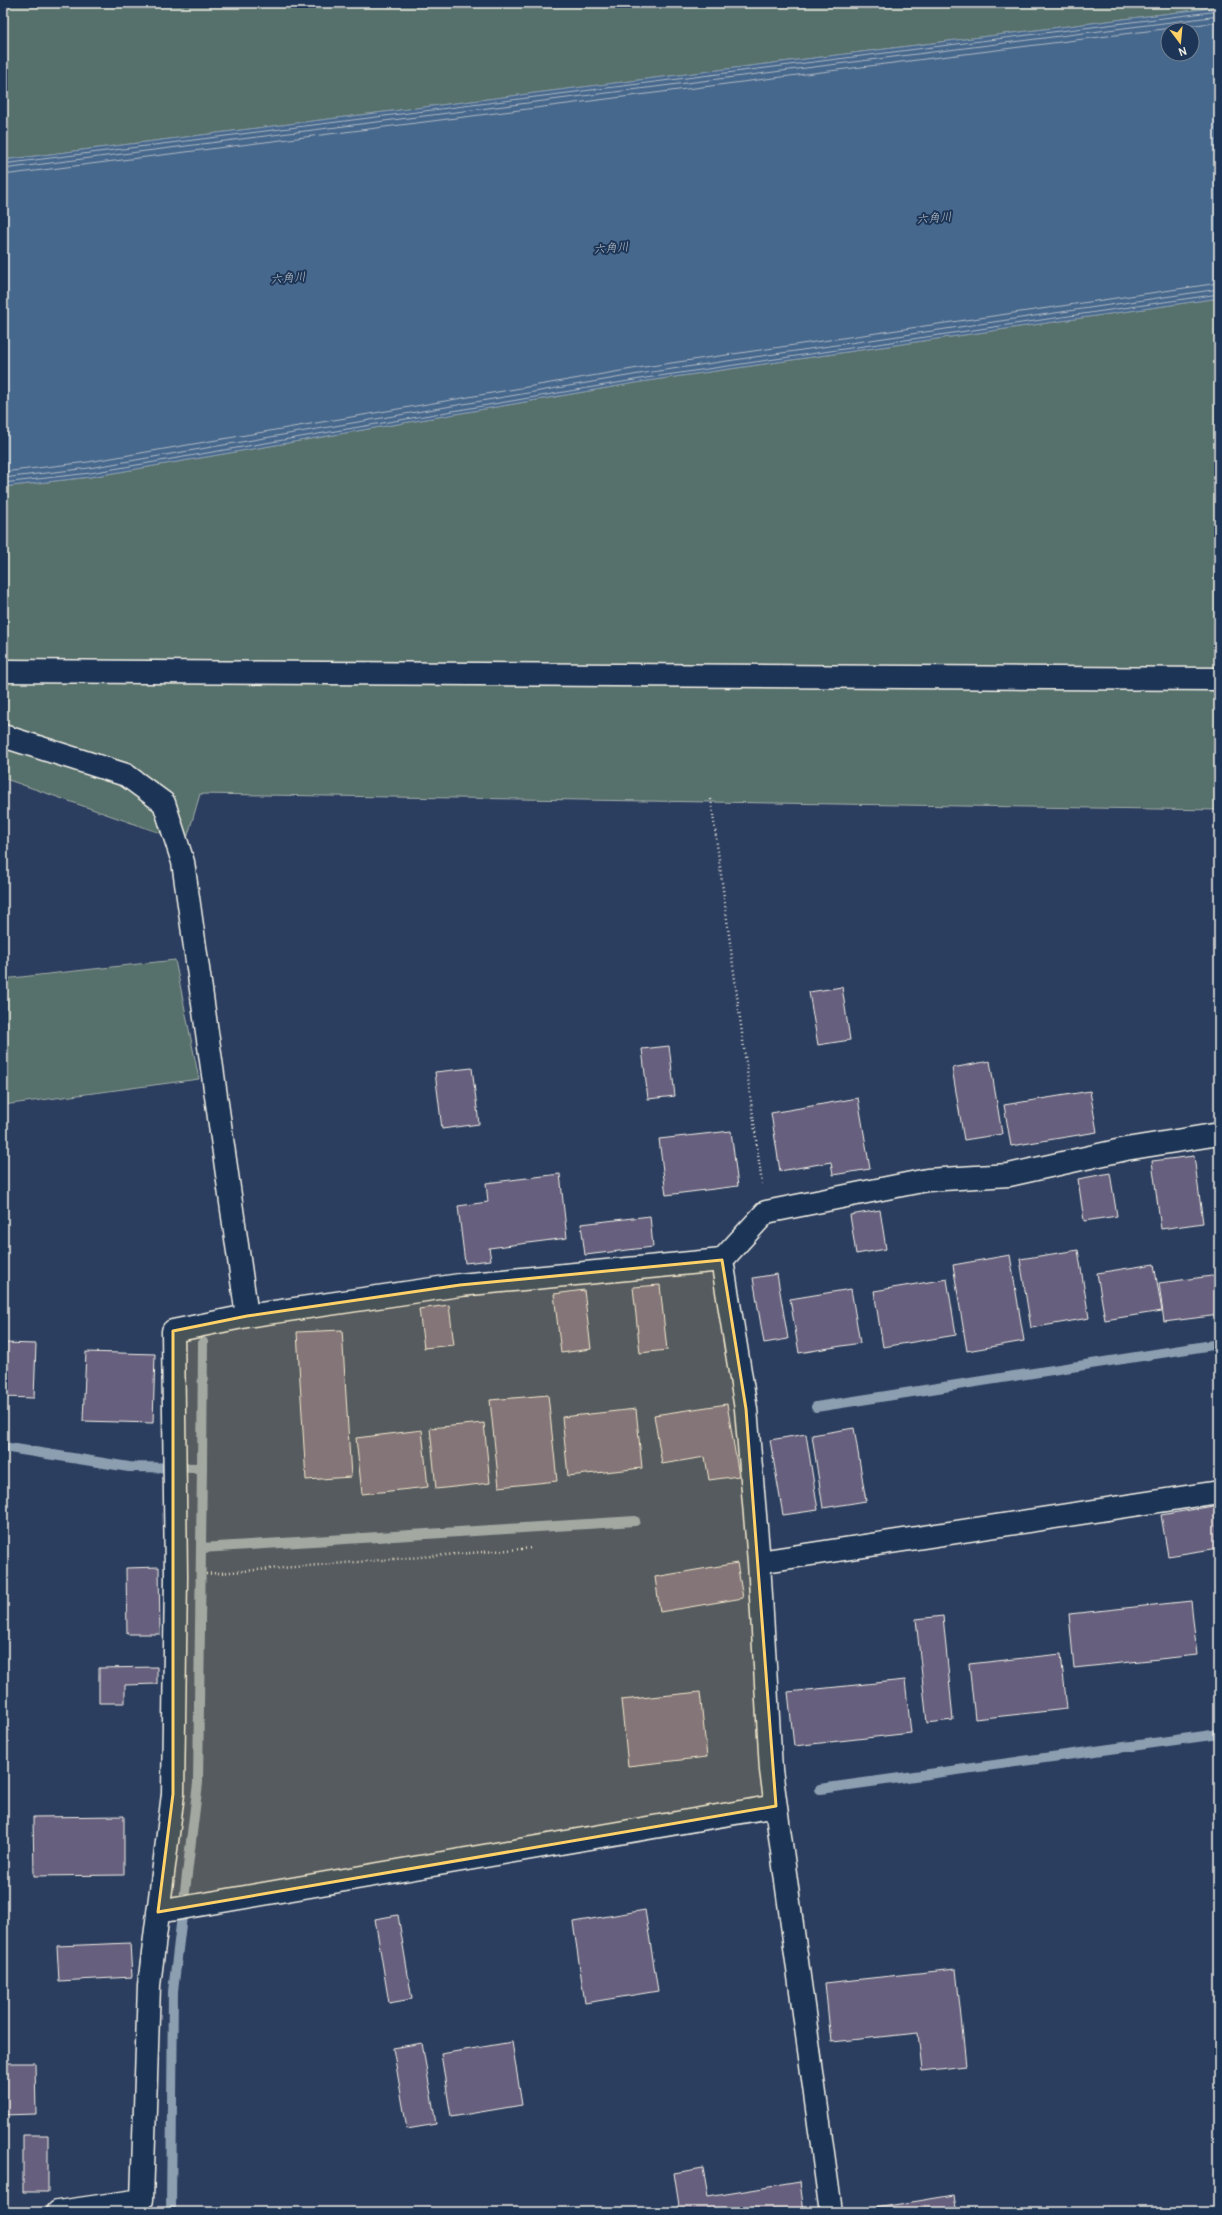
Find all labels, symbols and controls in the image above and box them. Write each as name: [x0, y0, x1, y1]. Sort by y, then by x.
north arrow: [1160, 22, 1200, 62]
text: N: [1177, 44, 1188, 59]
water label: 六角川: [915, 209, 953, 228]
water label: 六角川: [592, 239, 630, 258]
water label: 六角川: [269, 269, 307, 288]

